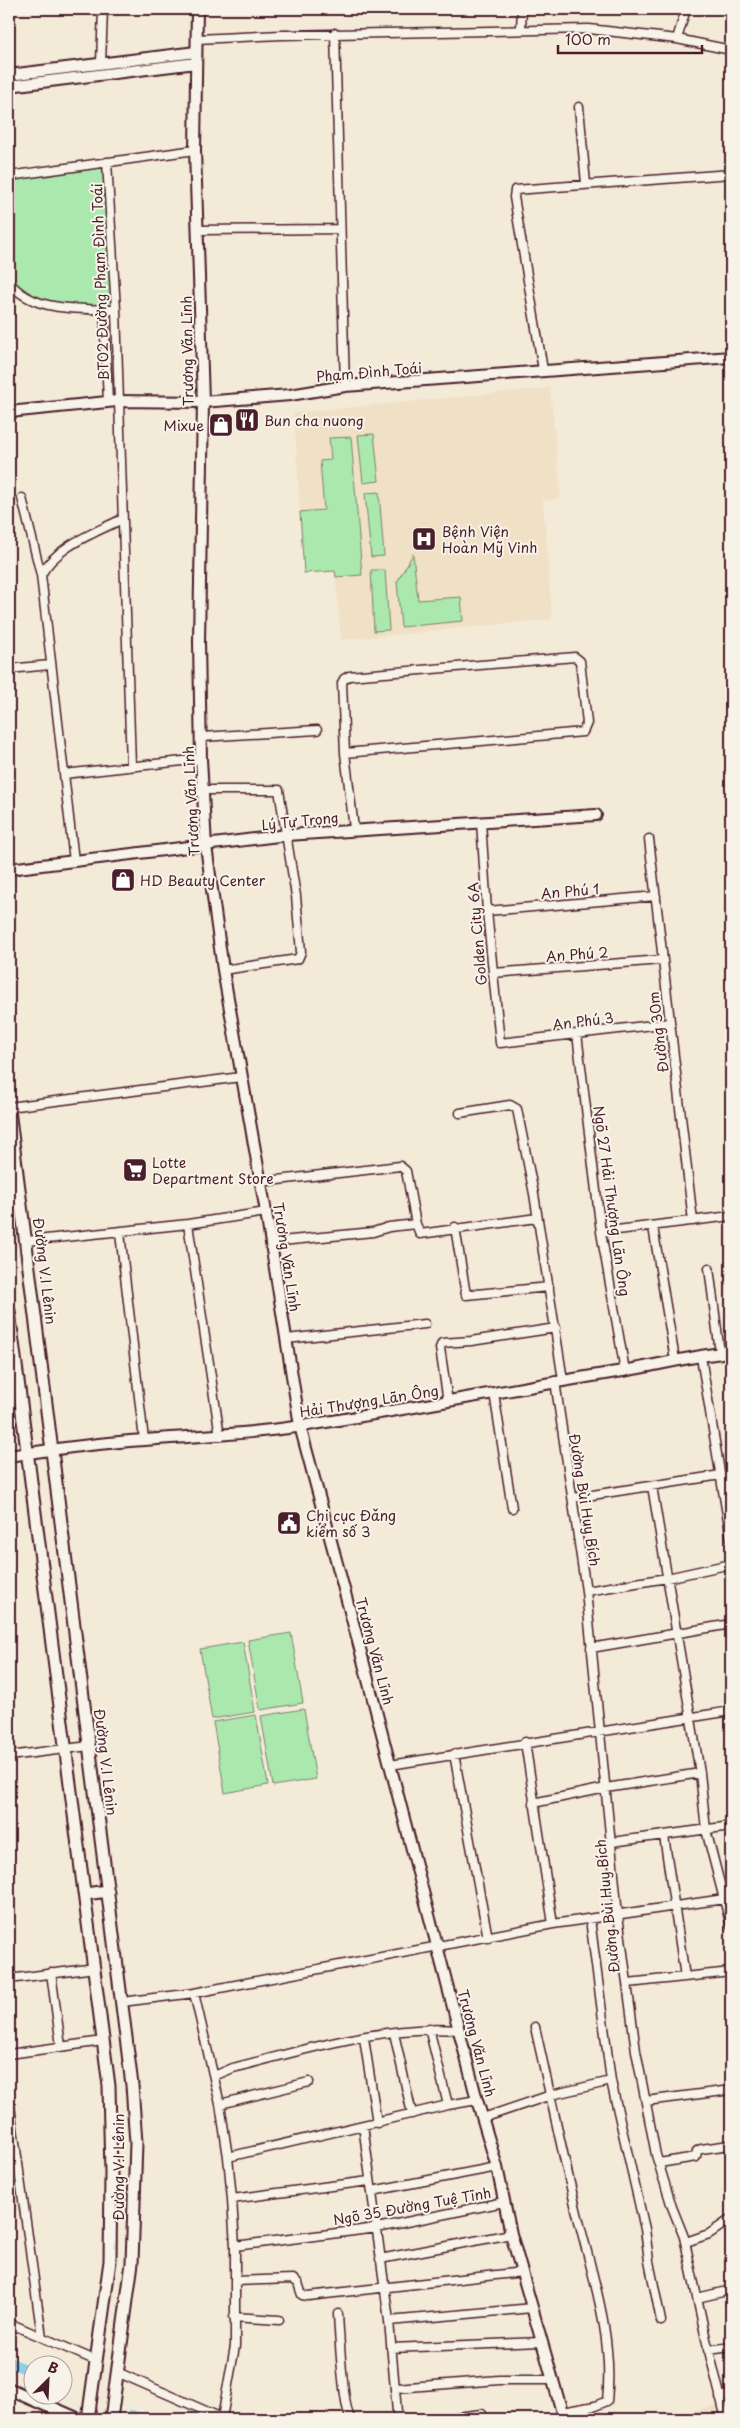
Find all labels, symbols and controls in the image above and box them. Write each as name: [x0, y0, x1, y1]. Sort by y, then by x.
scale bar: [558, 22, 701, 54]
text: 100 m: [565, 27, 611, 50]
street label: BT02 Đường Phạm Đình Toái: [86, 183, 114, 381]
street label: Trương Văn Lĩnh: [176, 296, 198, 406]
street label: Phạm Đình Toái: [315, 357, 423, 387]
restaurant icon: Bun cha nuong: [234, 407, 260, 433]
place label: Bun cha nuong: [264, 410, 364, 431]
shop icon: Mixue: [208, 412, 234, 438]
place label: Mixue: [163, 415, 204, 436]
place label: Bệnh Viện Hoàn Mỹ Vinh: [442, 521, 537, 558]
hospital icon: Bệnh Viện Hoàn Mỹ Vinh: [411, 526, 437, 552]
street label: Trương Văn Lĩnh: [178, 745, 204, 857]
street label: Lý Tự Trọng: [260, 807, 340, 835]
shop icon: HD Beauty Center: [110, 867, 136, 893]
place label: HD Beauty Center: [140, 870, 266, 891]
street label: An Phú 1: [540, 878, 600, 904]
street label: Golden City 6A: [462, 881, 492, 986]
street label: An Phú 2: [545, 941, 609, 967]
street label: Đường 30m: [643, 990, 673, 1074]
street label: An Phú 3: [551, 1007, 615, 1035]
street label: Ngõ 27 Hải Thượng Lãn Ông: [588, 1104, 636, 1298]
place label: Lotte Department Store: [152, 1152, 274, 1189]
supermarket icon: Lotte Department Store: [122, 1157, 148, 1183]
street label: Trương Văn Lĩnh: [268, 1201, 306, 1313]
street label: Đường V.I Lênin: [28, 1216, 62, 1326]
street label: Hải Thượng Lãn Ông: [298, 1380, 440, 1422]
street label: Đường Bùi Huy Bích: [564, 1432, 606, 1568]
place label: Chi cục Đăng kiểm số 3: [306, 1505, 396, 1542]
public building icon: Chi cục Đăng kiểm số 3: [276, 1510, 302, 1536]
street label: Trương Văn Lĩnh: [351, 1595, 399, 1707]
street label: Đường V.I Lênin: [89, 1707, 123, 1817]
street label: Đường Bùi Huy Bích: [590, 1838, 624, 1974]
street label: Trương Văn Lĩnh: [453, 1987, 501, 2099]
street label: Đường V.I Lênin: [108, 2113, 129, 2221]
street label: Ngõ 35 Đường Tuệ Tĩnh: [331, 2182, 493, 2230]
north arrow: [22, 2356, 72, 2406]
text: B: [45, 2356, 62, 2379]

